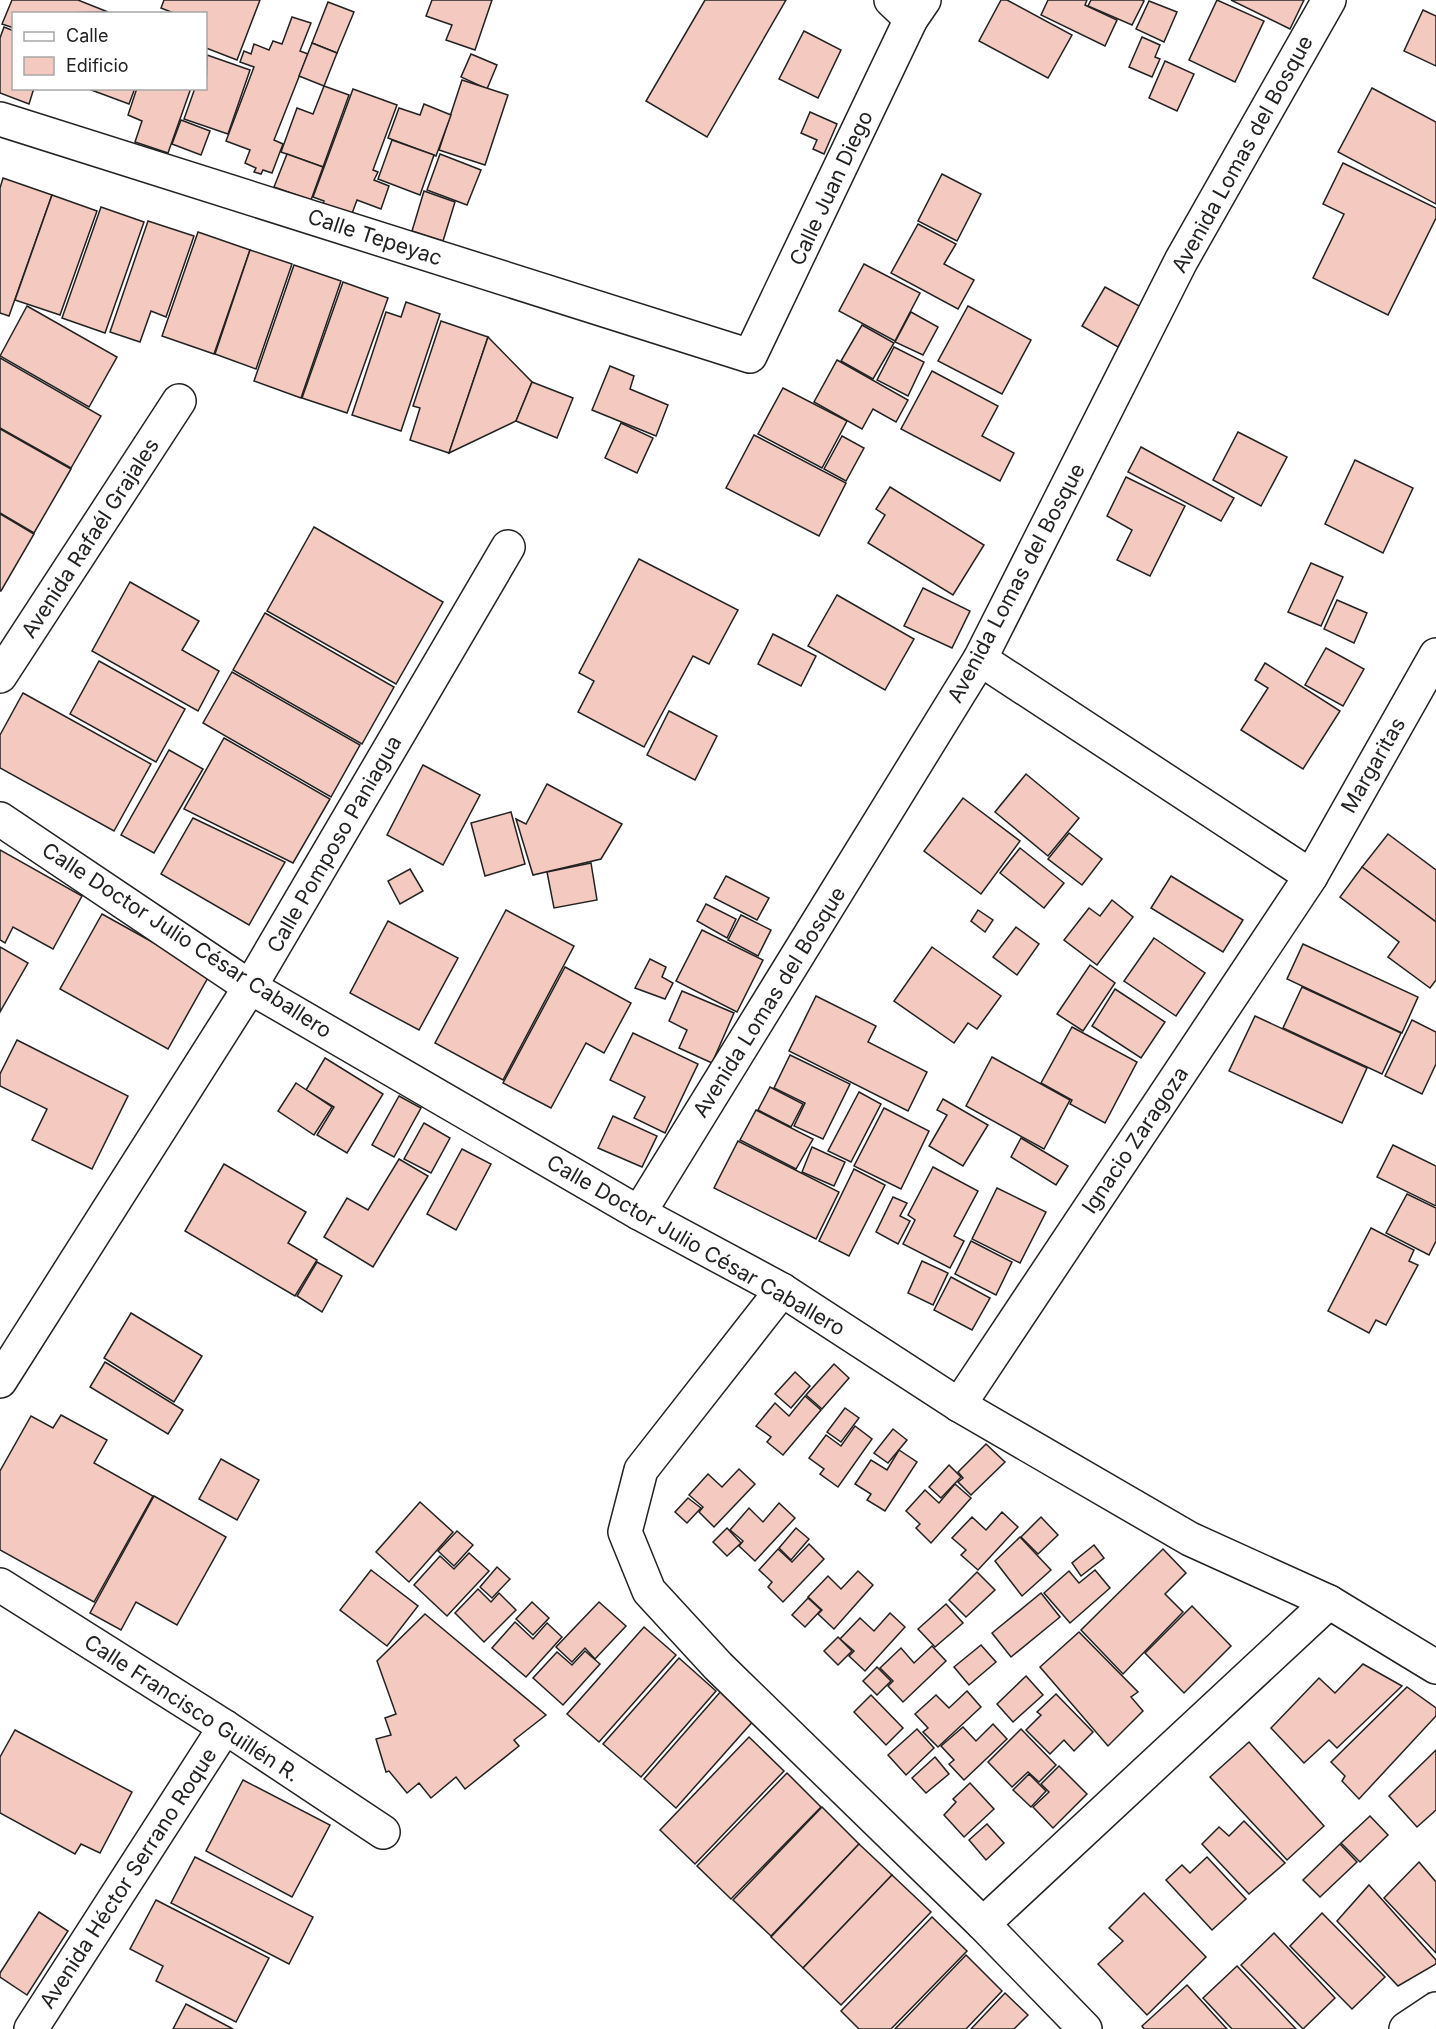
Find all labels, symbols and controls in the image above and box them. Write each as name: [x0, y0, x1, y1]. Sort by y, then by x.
legend: [12, 12, 207, 90]
text: Calle: [66, 25, 108, 46]
street label: Avenida Lomas del Bosque: [1166, 31, 1318, 277]
text: Edificio: [66, 55, 129, 76]
street label: Calle Juan Diego: [784, 107, 878, 269]
street label: Calle Tepeyac: [305, 204, 445, 270]
street label: Avenida Rafaél Grajales: [16, 433, 164, 643]
street label: Avenida Lomas del Bosque: [942, 459, 1090, 707]
street label: Margaritas: [1336, 713, 1410, 817]
street label: Calle Pomposo Paniagua: [262, 731, 406, 957]
street label: Calle Doctor Julio César Caballero: [38, 837, 336, 1043]
street label: Avenida Lomas del Bosque: [688, 882, 850, 1122]
street label: Ignacio Zaragoza: [1077, 1062, 1193, 1218]
street label: Calle Doctor Julio César Caballero: [542, 1149, 850, 1341]
street label: Calle Francisco Guillén R.: [80, 1629, 304, 1787]
street label: Avenida Héctor Serrano Roque: [34, 1743, 222, 2013]

